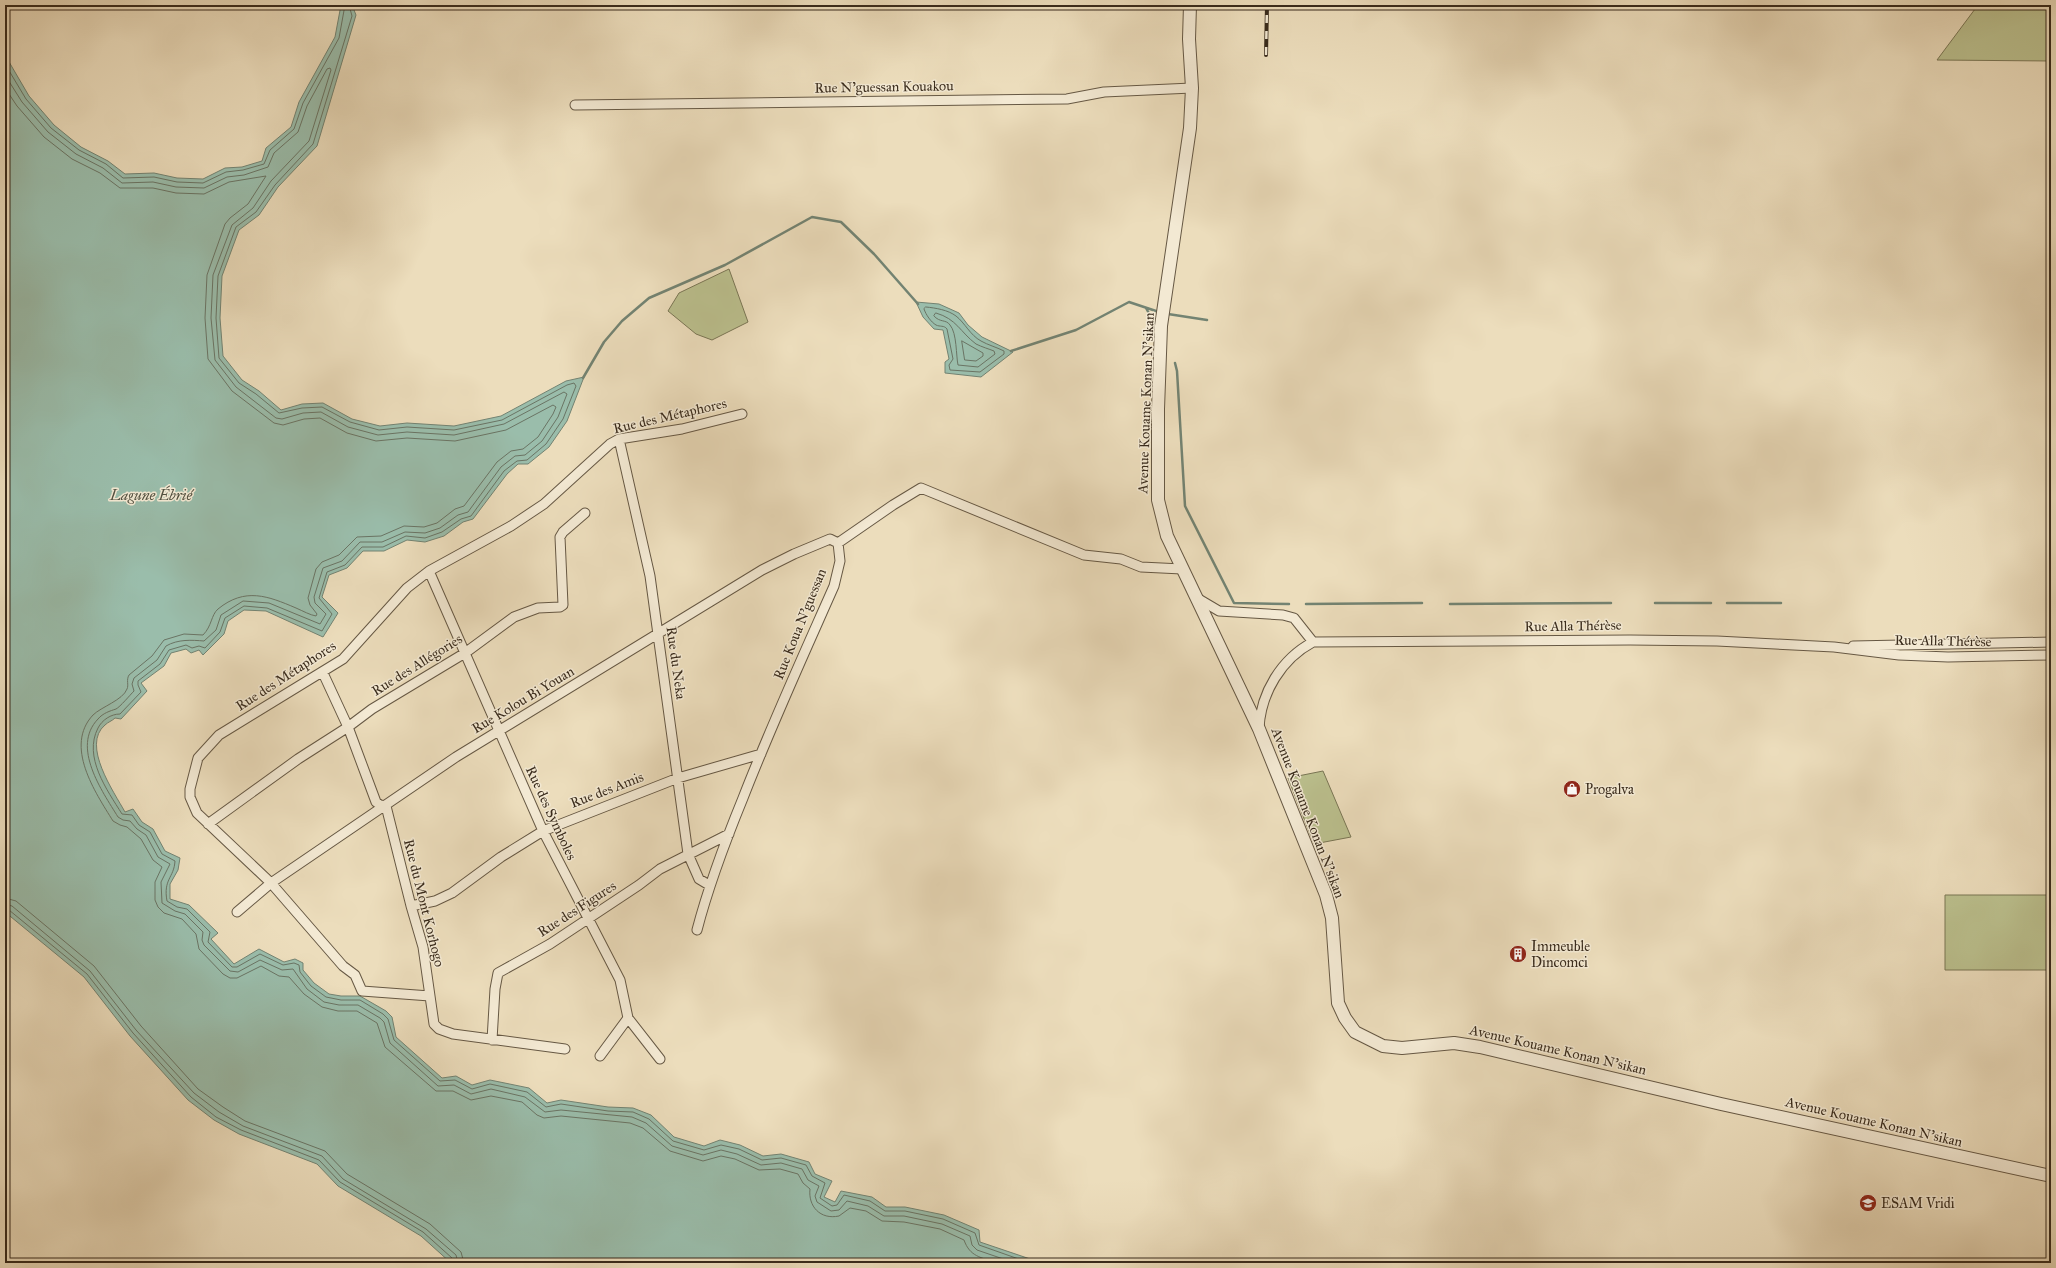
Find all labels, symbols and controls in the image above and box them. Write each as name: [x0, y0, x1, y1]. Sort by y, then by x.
street label: Rue N'guessan Kouakou: [814, 77, 954, 97]
street label: Avenue Kouame Konan N'sikan: [1134, 312, 1158, 495]
street label: Rue des Métaphores: [612, 395, 728, 437]
water label: Lagune Ébrié: [109, 485, 194, 504]
street label: Rue Koua N'guessan: [770, 566, 830, 682]
street label: Rue Alla Thérèse: [1524, 617, 1622, 635]
street label: Rue du Neka: [662, 625, 690, 701]
street label: Rue des Allégories: [369, 630, 465, 700]
street label: Rue Alla Thérèse: [1894, 632, 1992, 650]
street label: Rue des Métaphores: [233, 637, 339, 715]
street label: Rue Kolou Bi Youan: [469, 663, 578, 737]
street label: Avenue Kouame Konan N'sikan: [1267, 725, 1349, 901]
street label: Rue des Symboles: [522, 763, 580, 863]
street label: Rue des Amis: [568, 768, 646, 812]
shop icon: Progalva: [1562, 779, 1582, 799]
place label: Progalva: [1585, 781, 1634, 798]
street label: Rue du Mont Korhogo: [400, 837, 448, 969]
street label: Rue des Figures: [535, 877, 619, 941]
place label: Immeuble Dincomci: [1531, 938, 1590, 971]
building icon: Immeuble Dincomci: [1508, 944, 1528, 964]
street label: Avenue Kouame Konan N'sikan: [1467, 1021, 1649, 1079]
street label: Avenue Kouame Konan N'sikan: [1783, 1093, 1965, 1151]
school or university icon: ESAM Vridi: [1858, 1193, 1878, 1213]
place label: ESAM Vridi: [1881, 1195, 1955, 1212]

